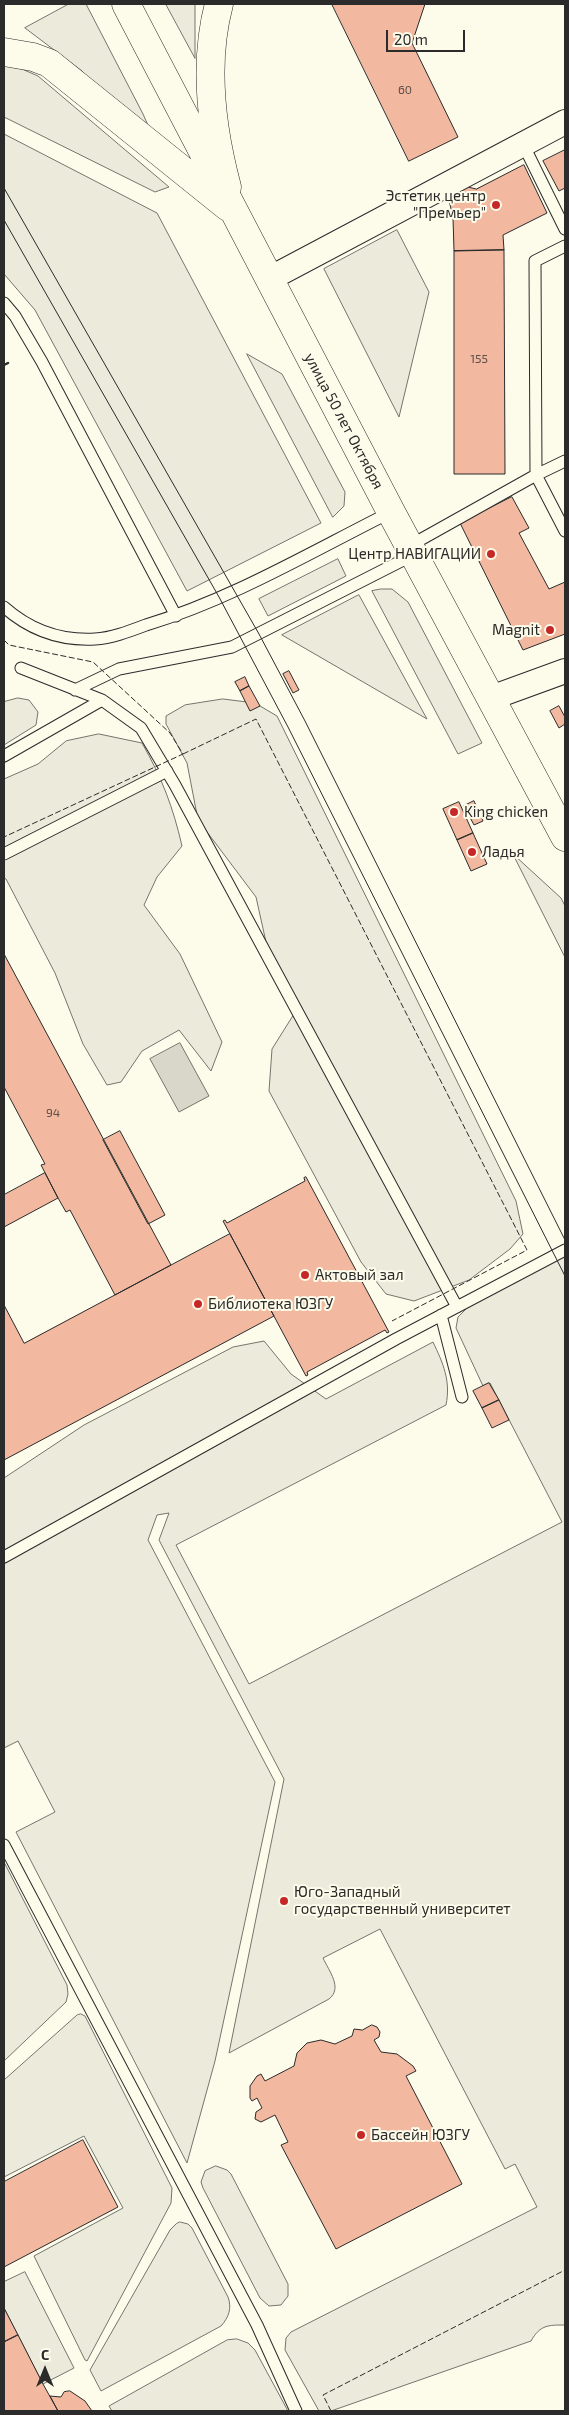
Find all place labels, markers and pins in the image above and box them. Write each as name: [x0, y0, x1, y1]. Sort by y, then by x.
place label: Эстетик центр "Премьер": [386, 187, 486, 222]
marker: Эстетик центр "Премьер": [490, 199, 502, 211]
place label: Центр НАВИГАЦИИ: [348, 545, 481, 563]
marker: Центр НАВИГАЦИИ: [485, 548, 497, 560]
place label: Magnit: [492, 621, 540, 639]
marker: Magnit: [544, 624, 556, 636]
place label: King chicken: [464, 803, 548, 821]
marker: King chicken: [448, 806, 460, 818]
place label: Ладья: [482, 843, 525, 861]
marker: Ладья: [466, 846, 478, 858]
place label: Актовый зал: [315, 1266, 404, 1284]
marker: Актовый зал: [299, 1269, 311, 1281]
place label: Библиотека ЮЗГУ: [208, 1295, 333, 1313]
marker: Библиотека ЮЗГУ: [192, 1298, 204, 1310]
place label: Юго-Западный государственный университет: [294, 1883, 511, 1918]
marker: Юго-Западный государственный университет: [278, 1895, 290, 1907]
place label: Бассейн ЮЗГУ: [371, 2126, 470, 2144]
marker: Бассейн ЮЗГУ: [355, 2129, 367, 2141]

